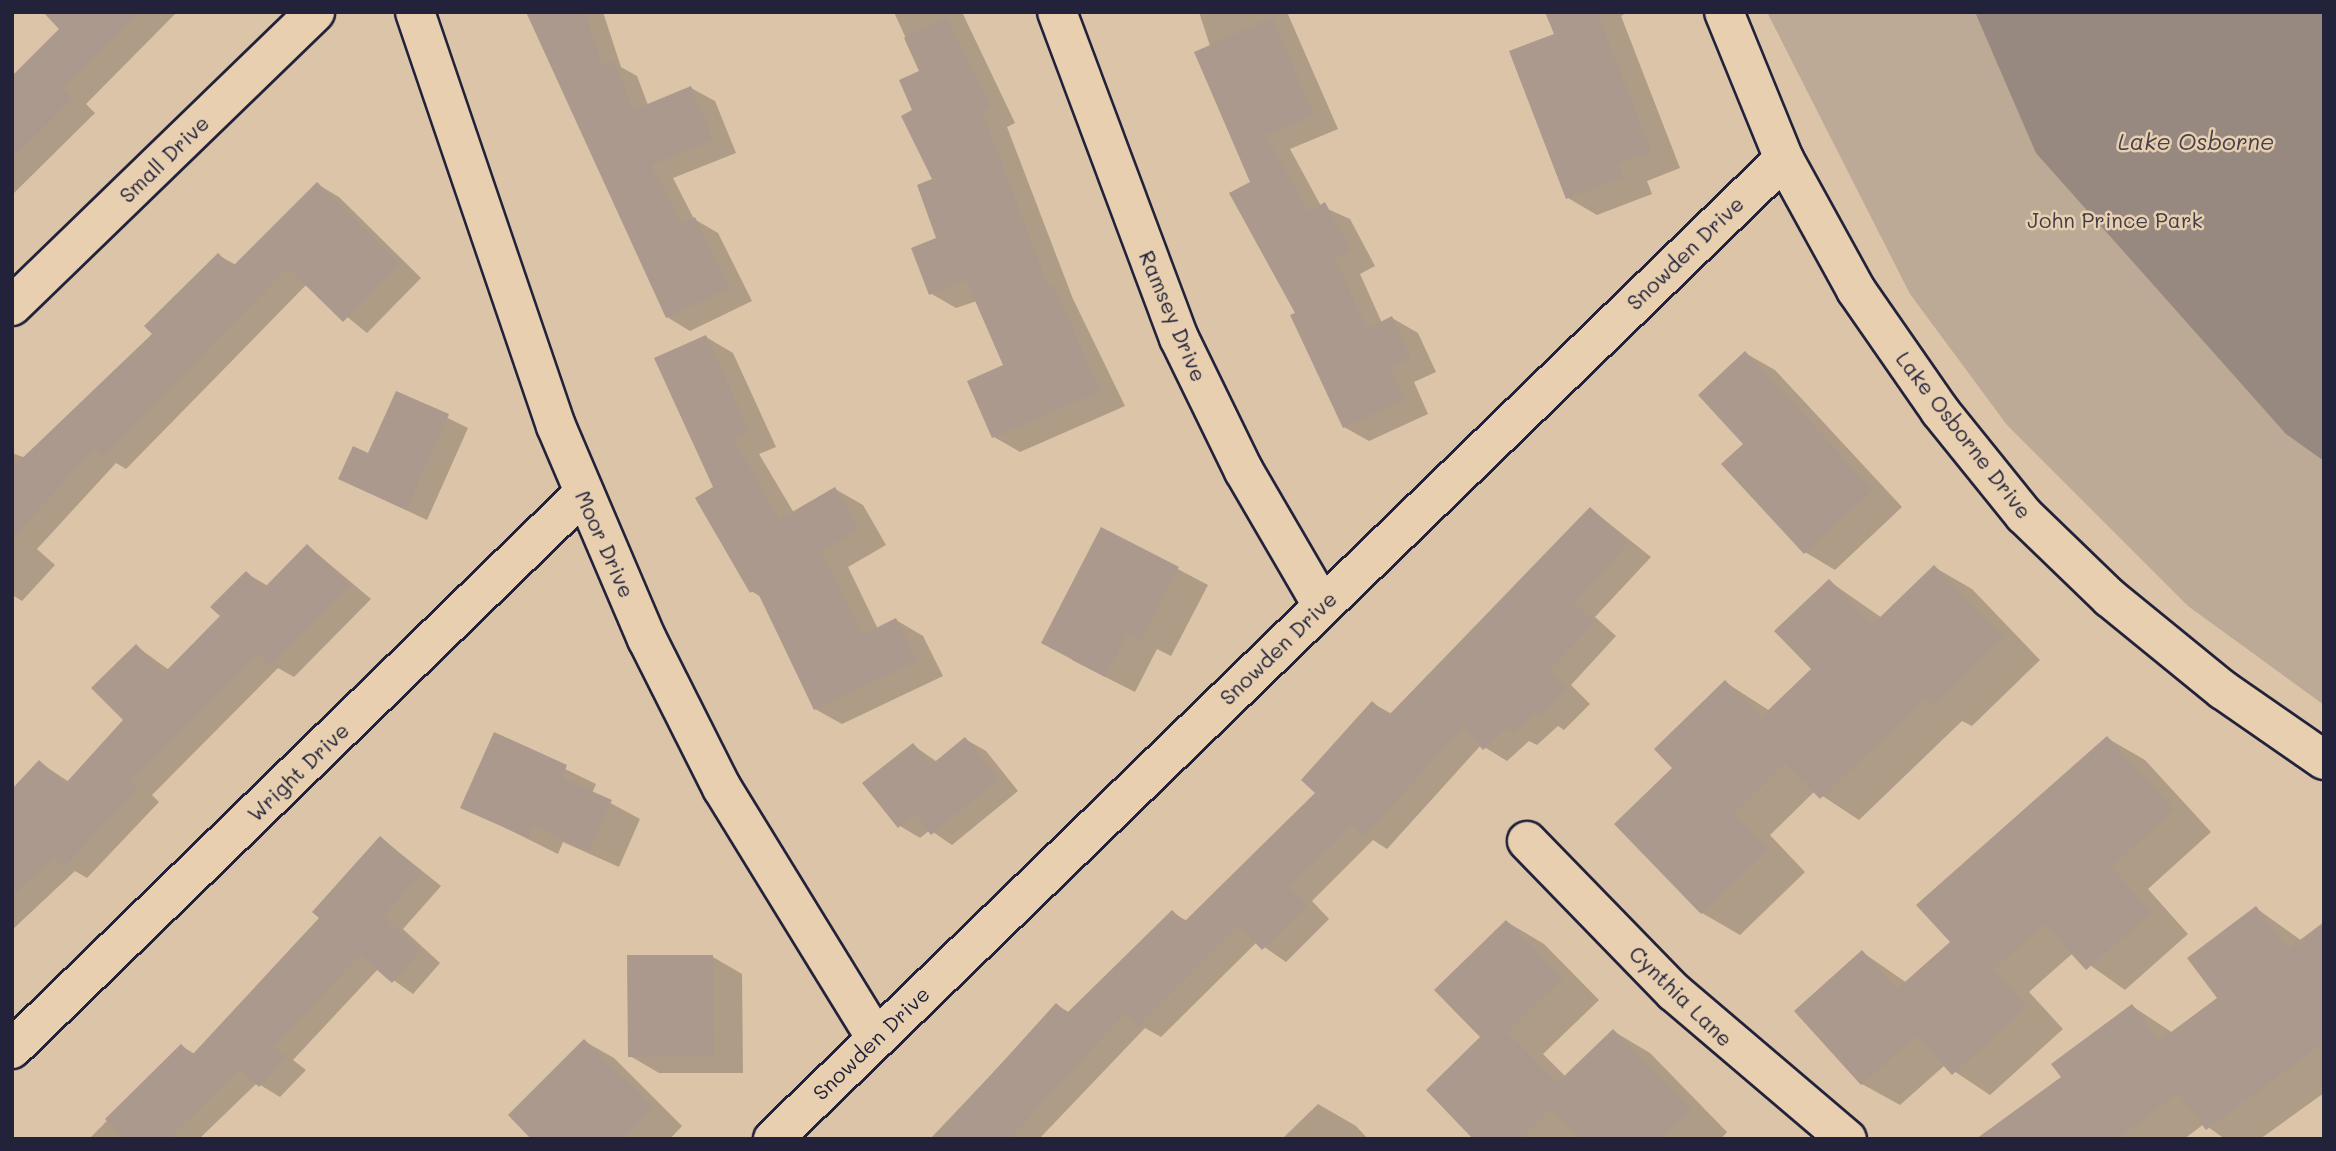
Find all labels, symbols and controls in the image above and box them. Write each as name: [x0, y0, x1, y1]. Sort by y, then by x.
street label: Small Drive: [114, 110, 214, 208]
water label: Lake Osborne: [2118, 127, 2274, 155]
street label: Snowden Drive: [1621, 191, 1749, 315]
park label: John Prince Park: [2027, 207, 2203, 233]
street label: Ramsey Drive: [1134, 247, 1212, 385]
street label: Lake Osborne Drive: [1891, 346, 2037, 524]
street label: Moor Drive: [570, 487, 640, 601]
street label: Snowden Drive: [1214, 586, 1342, 710]
street label: Wright Drive: [242, 717, 354, 827]
street label: Cynthia Lane: [1624, 941, 1738, 1051]
street label: Snowden Drive: [807, 981, 935, 1105]

